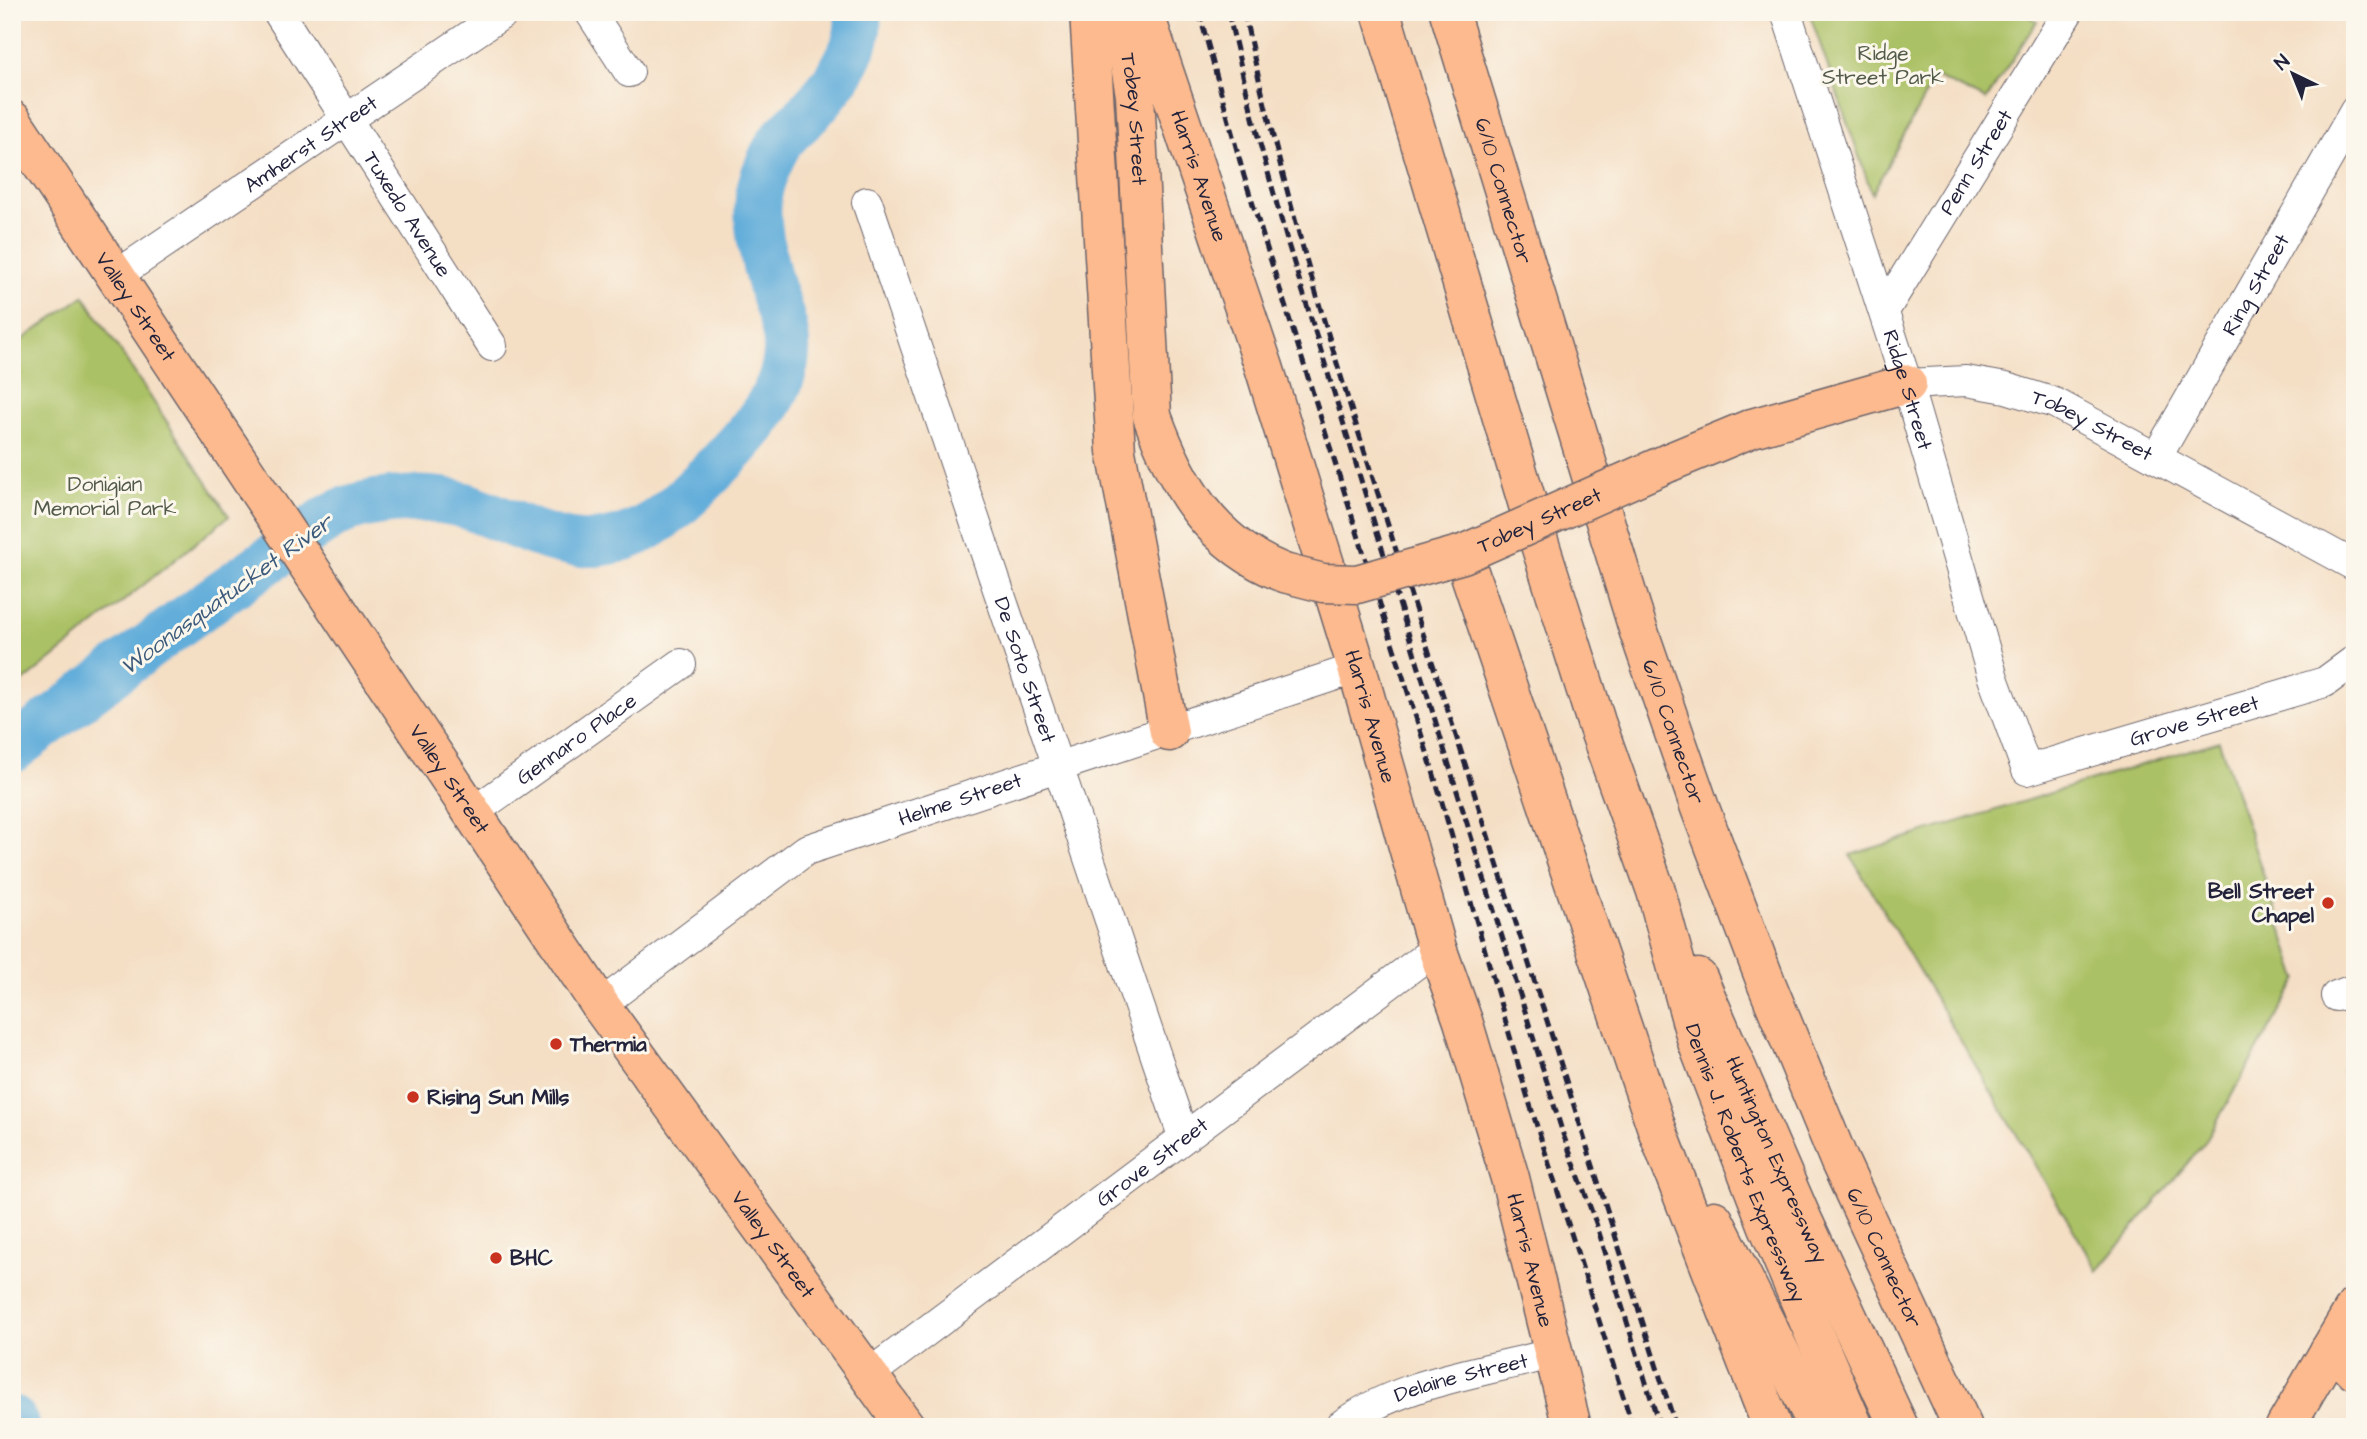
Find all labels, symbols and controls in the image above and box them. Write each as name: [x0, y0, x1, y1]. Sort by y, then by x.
north arrow: [2258, 38, 2328, 108]
park label: Ridge Street Park: [1822, 39, 1944, 92]
text: N: [2269, 49, 2296, 77]
street label: Tobey Street: [1113, 51, 1154, 186]
street label: Amherst Street: [238, 88, 384, 200]
street label: Penn Street: [1933, 104, 2020, 221]
street label: Harris Avenue: [1163, 107, 1235, 246]
street label: 6/10 Connector: [1467, 114, 1539, 268]
street label: Tuxedo Avenue: [356, 146, 458, 283]
street label: Ring Street: [2215, 228, 2297, 341]
street label: Valley Street: [88, 246, 183, 368]
street label: Ridge Street: [1875, 326, 1940, 454]
street label: Tobey Street: [2028, 383, 2158, 469]
park label: Donigian Memorial Park: [34, 470, 176, 523]
street label: Tobey Street: [1473, 480, 1607, 561]
water label: Woonasquatucket River: [114, 506, 341, 683]
street label: De Soto Street: [987, 593, 1063, 747]
street label: Harris Avenue: [1337, 646, 1403, 786]
street label: 6/10 Connector: [1635, 656, 1712, 809]
street label: Gennaro Place: [510, 686, 643, 792]
street label: Grove Street: [2126, 688, 2263, 754]
street label: Valley Street: [402, 718, 497, 840]
street label: Helme Street: [895, 766, 1026, 834]
place label: Bell Street Chapel: [2208, 877, 2315, 931]
marker: Bell Street Chapel: [2320, 895, 2336, 911]
street label: Dennis J. Roberts Expressway: [1678, 1021, 1813, 1308]
place label: Thermia: [569, 1030, 647, 1059]
marker: Thermia: [548, 1036, 564, 1052]
street label: Huntington Expressway: [1718, 1052, 1835, 1269]
place label: Rising Sun Mills: [427, 1083, 570, 1114]
marker: Rising Sun Mills: [405, 1089, 421, 1105]
street label: Grove Street: [1090, 1110, 1215, 1214]
street label: 6/10 Connector: [1839, 1183, 1929, 1333]
street label: Valley Street: [724, 1185, 822, 1305]
street label: Harris Avenue: [1499, 1190, 1561, 1330]
place label: BHC: [510, 1244, 553, 1273]
marker: BHC: [488, 1250, 504, 1266]
street label: Delaine Street: [1390, 1346, 1531, 1410]

